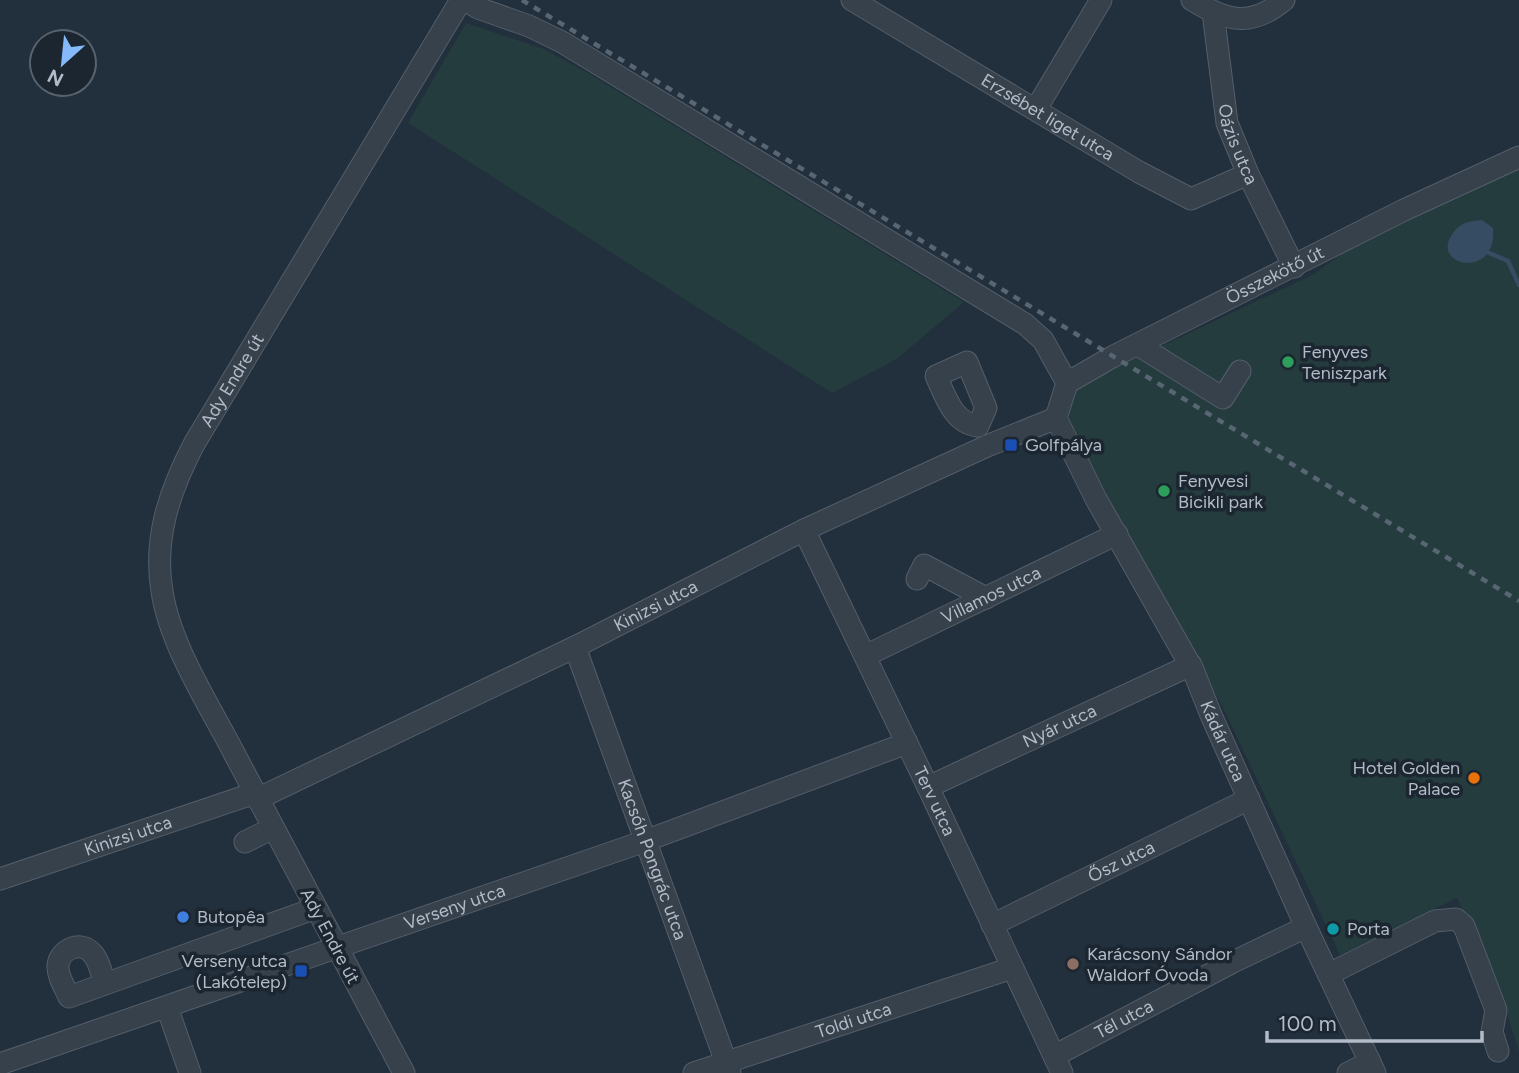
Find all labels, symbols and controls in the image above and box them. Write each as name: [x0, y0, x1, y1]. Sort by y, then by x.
north arrow: [28, 28, 98, 98]
text: N: [44, 64, 67, 91]
street label: Erzsébet liget utca: [977, 69, 1118, 165]
street label: Oázis utca: [1214, 103, 1262, 188]
street label: Összekötő út: [1222, 241, 1328, 309]
street label: Ady Endre út: [196, 330, 269, 431]
place label: Fenyves Teniszpark: [1302, 341, 1387, 384]
marker: Fenyves Teniszpark: [1280, 354, 1296, 370]
place label: Golfpálya: [1025, 434, 1102, 456]
marker: Golfpálya: [1003, 437, 1019, 453]
place label: Fenyvesi Bicikli park: [1178, 470, 1263, 513]
marker: Fenyvesi Bicikli park: [1156, 483, 1172, 499]
street label: Villamos utca: [938, 562, 1044, 628]
street label: Kinizsi utca: [610, 575, 701, 636]
street label: Kádár utca: [1195, 698, 1250, 785]
street label: Nyár utca: [1019, 699, 1100, 753]
place label: Hotel Golden Palace: [1353, 757, 1460, 800]
street label: Terv utca: [909, 763, 960, 839]
marker: Hotel Golden Palace: [1466, 770, 1482, 786]
street label: Kacsóh Pongrác utca: [613, 776, 692, 943]
street label: Kinizsi utca: [81, 811, 175, 861]
street label: Ősz utca: [1084, 836, 1158, 887]
street label: Verseny utca: [401, 879, 508, 934]
street label: Ady Endre út: [296, 884, 364, 988]
place label: Butopêa: [197, 906, 265, 928]
marker: Butopêa: [175, 909, 191, 925]
place label: Porta: [1347, 918, 1390, 940]
marker: Porta: [1325, 921, 1341, 937]
place label: Karácsony Sándor Waldorf Óvoda: [1087, 943, 1232, 986]
place label: Verseny utca (Lakótelep): [182, 950, 287, 993]
marker: Karácsony Sándor Waldorf Óvoda: [1065, 956, 1081, 972]
marker: Verseny utca (Lakótelep): [293, 963, 309, 979]
street label: Tél utca: [1091, 995, 1157, 1044]
street label: Toldi utca: [813, 998, 894, 1043]
scale bar: [1267, 1000, 1482, 1044]
text: 100 m: [1278, 1011, 1337, 1036]

